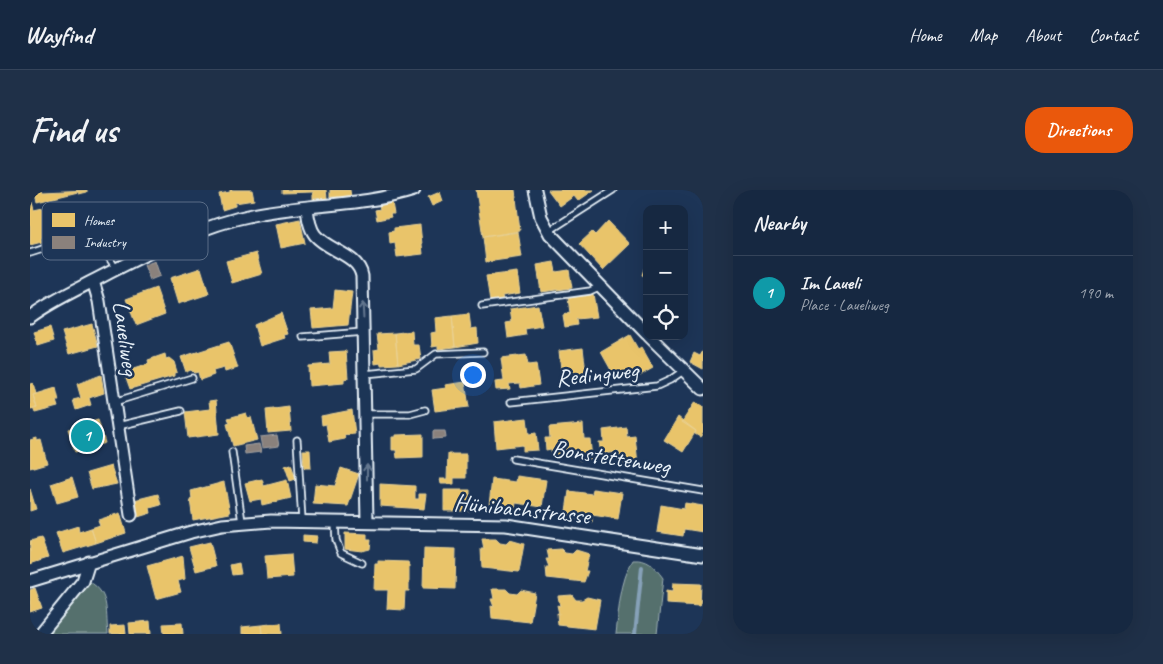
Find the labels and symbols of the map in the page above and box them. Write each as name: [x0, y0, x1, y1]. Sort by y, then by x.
legend: [42, 202, 208, 260]
text: Homes: [84, 212, 115, 229]
text: Industry: [84, 234, 127, 251]
street label: Laueliweg: [106, 299, 146, 379]
one-way arrow: [358, 302, 367, 318]
street label: Redingweg: [554, 355, 642, 393]
your location: [460, 362, 486, 388]
pin: 1: [71, 417, 103, 455]
street label: Bonstettenweg: [550, 433, 675, 482]
one-way arrow: [362, 464, 372, 480]
street label: Hünibachstrasse: [453, 487, 594, 531]

